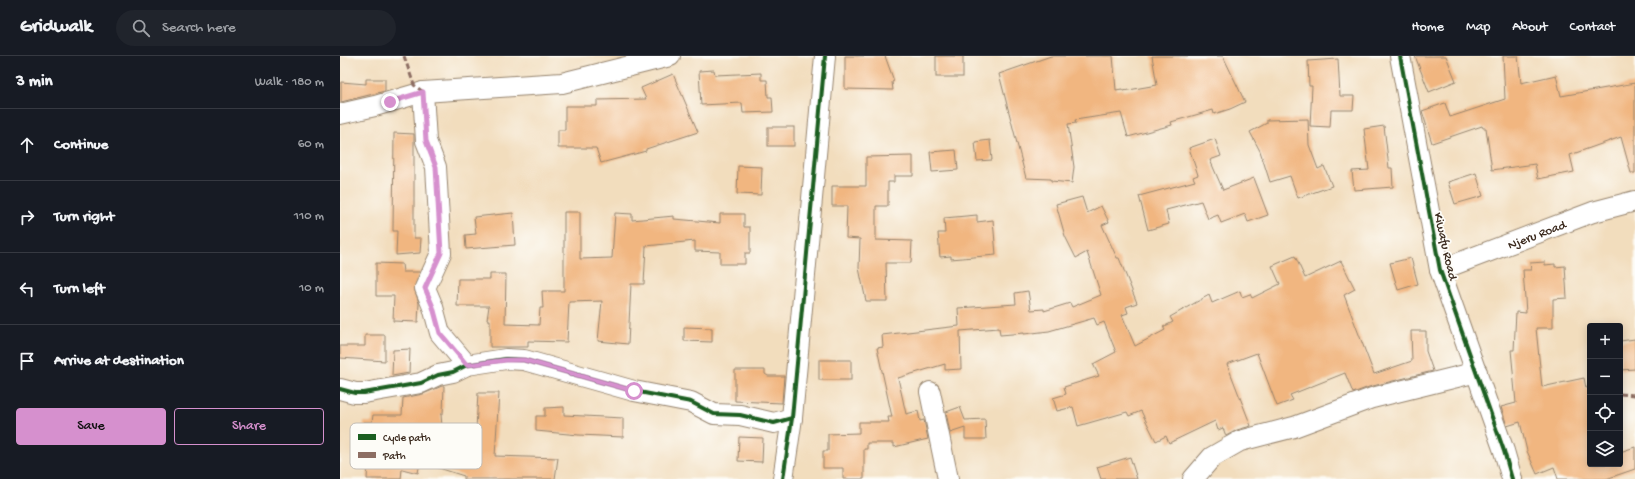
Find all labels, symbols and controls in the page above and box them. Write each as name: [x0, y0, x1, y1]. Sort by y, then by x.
search box: [116, 10, 396, 46]
text: Gridwalk: [20, 16, 92, 39]
icon: search: [130, 17, 152, 39]
text: Search here: [162, 19, 236, 37]
text: Home: [1412, 19, 1444, 36]
text: Map: [1466, 19, 1490, 36]
text: About: [1512, 19, 1548, 36]
text: Contact: [1570, 19, 1615, 36]
text: 3 min: [16, 72, 53, 92]
text: Walk · 180 m: [255, 75, 324, 90]
route end: [381, 93, 399, 111]
icon: ahead: [16, 134, 38, 156]
text: Continue: [54, 136, 108, 154]
text: 60 m: [298, 137, 324, 152]
icon: right: [16, 206, 38, 228]
text: Turn right: [54, 208, 114, 226]
text: 110 m: [294, 209, 324, 224]
street label: Kiwafu Road: [1430, 211, 1460, 283]
street label: Njeru Road: [1506, 217, 1570, 254]
icon: left: [16, 278, 38, 300]
text: Turn left: [54, 280, 105, 298]
text: 10 m: [299, 281, 324, 296]
map controls: [1587, 323, 1623, 467]
button: +: [1587, 323, 1623, 359]
icon: arrive: [16, 350, 38, 372]
text: Arrive at destination: [54, 352, 184, 370]
button: −: [1587, 359, 1623, 395]
route start: [625, 382, 643, 400]
button: locate: [1587, 395, 1623, 431]
button: Save: [16, 408, 166, 445]
button: Share: [174, 408, 324, 445]
legend: [350, 423, 482, 469]
button: layers: [1587, 431, 1623, 467]
text: Cycle path: [383, 433, 431, 445]
text: Path: [382, 451, 406, 463]

